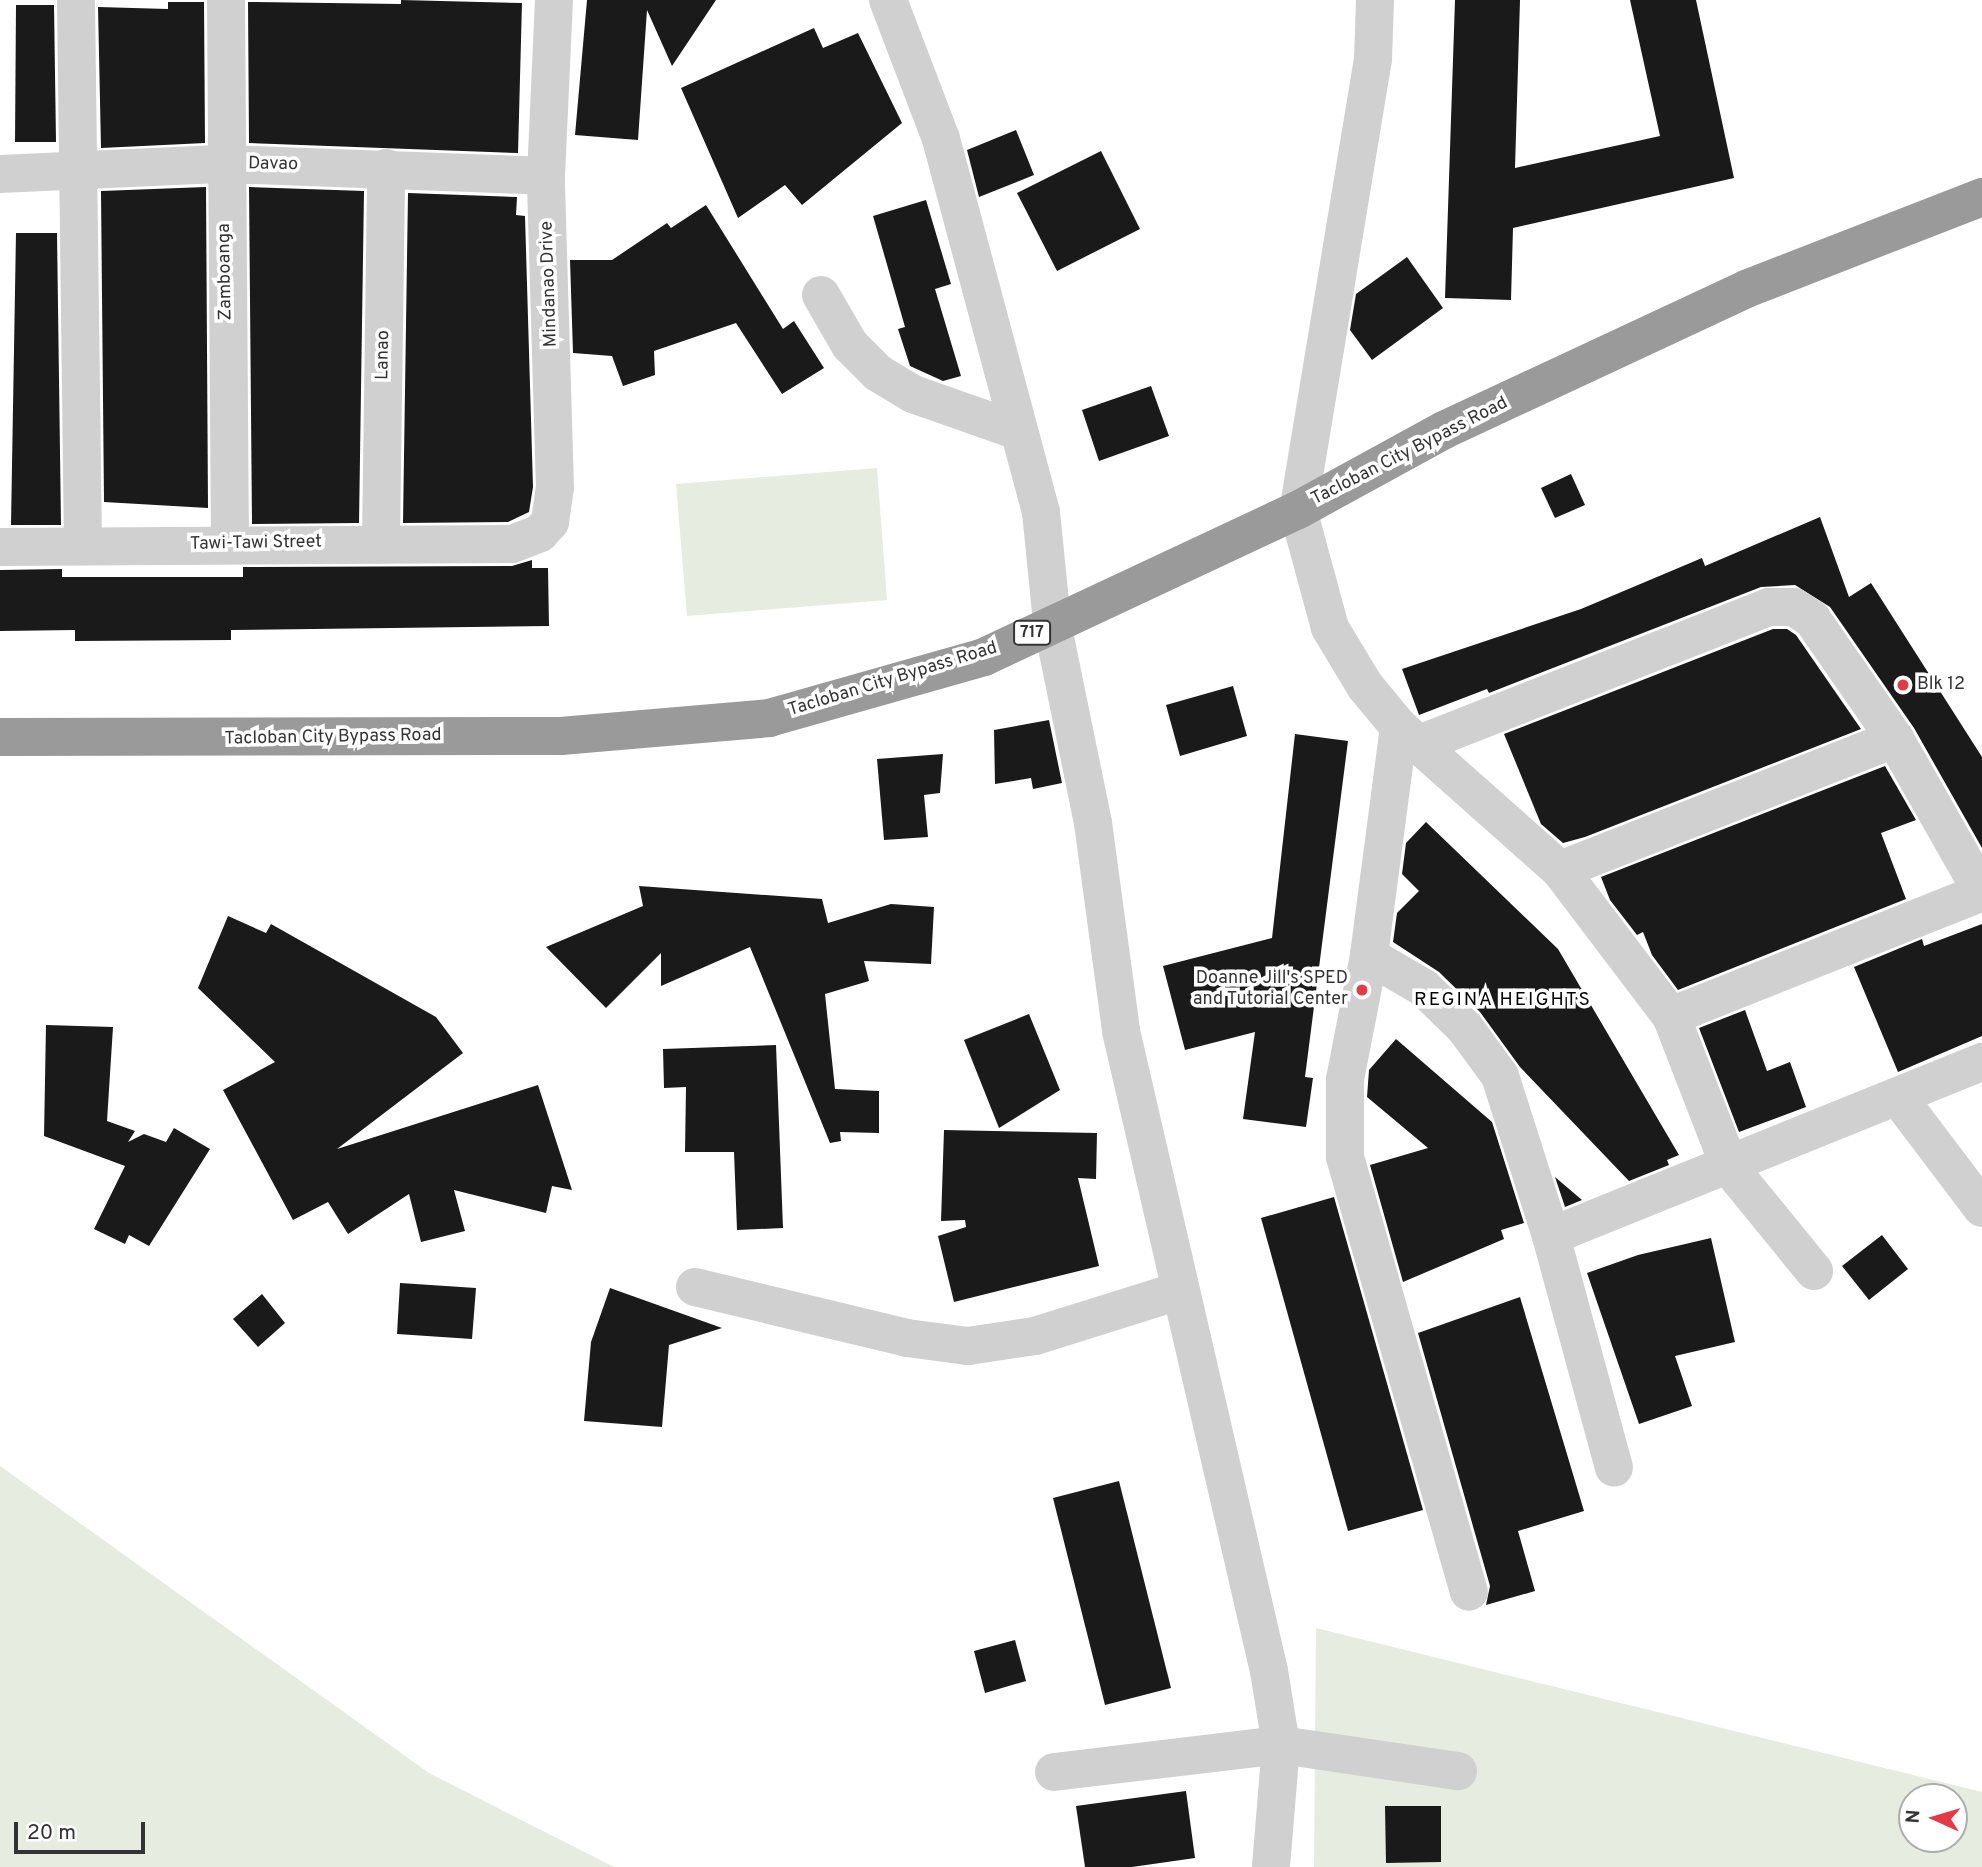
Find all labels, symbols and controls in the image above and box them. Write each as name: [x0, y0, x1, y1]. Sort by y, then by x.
street label: Davao: [248, 154, 298, 176]
street label: Mindanao Drive: [537, 221, 563, 347]
street label: Zamboanga: [214, 223, 238, 321]
street label: Lanao: [373, 330, 395, 380]
street label: Tacloban City Bypass Road: [1308, 393, 1512, 511]
street label: Tawi-Tawi Street: [190, 532, 322, 556]
road number: 717: [1013, 620, 1051, 646]
street label: Tacloban City Bypass Road: [786, 638, 1000, 722]
place label: Blk 12: [1917, 674, 1965, 696]
marker: Blk 12: [1895, 677, 1911, 693]
street label: Tacloban City Bypass Road: [224, 725, 442, 751]
place label: Doanne Jill's SPED and Tutorial Center: [1192, 969, 1348, 1012]
marker: Doanne Jill's SPED and Tutorial Center: [1354, 982, 1370, 998]
district label: REGINA HEIGHTS: [1415, 990, 1591, 1012]
north arrow: [1898, 1783, 1968, 1853]
scale bar: [18, 1808, 149, 1852]
text: N: [1902, 1809, 1926, 1824]
text: 20 m: [27, 1820, 76, 1847]

